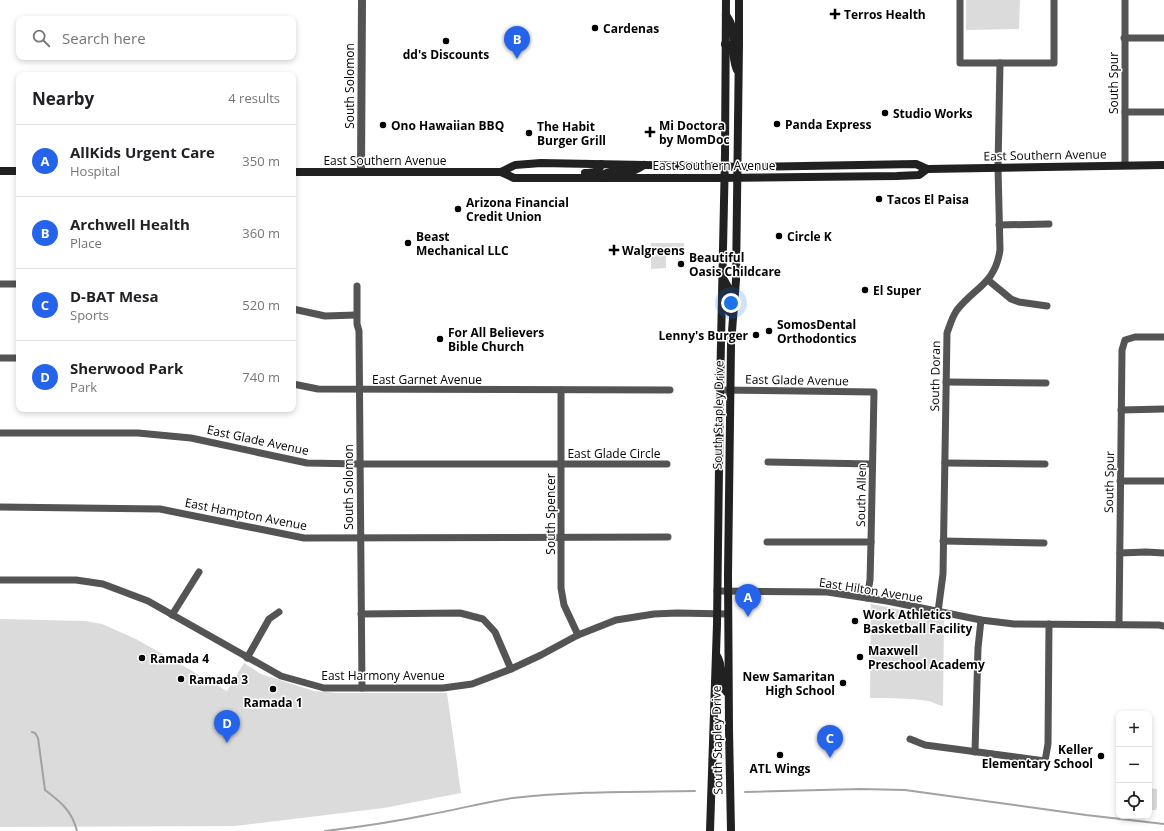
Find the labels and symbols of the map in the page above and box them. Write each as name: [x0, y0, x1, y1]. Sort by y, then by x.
place label: Terros Health: [844, 6, 926, 23]
marker: Terros Health: [829, 8, 841, 20]
place label: Cardenas: [603, 20, 659, 37]
marker: Cardenas: [590, 23, 600, 33]
pin: B: [504, 26, 530, 59]
marker: dd's Discounts: [441, 36, 451, 46]
street label: South Solomon: [341, 43, 358, 129]
place label: dd's Discounts: [403, 46, 489, 63]
street label: South Spur: [1105, 52, 1122, 114]
place label: Studio Works: [893, 105, 972, 122]
marker: Studio Works: [880, 108, 890, 118]
place label: Panda Express: [785, 116, 871, 133]
place label: Ono Hawaiian BBQ: [391, 117, 504, 134]
place label: Mi Doctora by MomDoc: [659, 117, 730, 148]
place label: The Habit Burger Grill: [537, 118, 606, 149]
marker: Panda Express: [772, 119, 782, 129]
marker: Ono Hawaiian BBQ: [378, 120, 388, 130]
marker: Mi Doctora by MomDoc: [644, 126, 656, 138]
marker: The Habit Burger Grill: [524, 128, 534, 138]
street label: East Southern Avenue: [983, 145, 1107, 165]
street label: East Southern Avenue: [323, 152, 447, 169]
street label: East Southern Avenue: [652, 157, 776, 174]
place label: Tacos El Paisa: [887, 191, 969, 208]
place label: Arizona Financial Credit Union: [466, 194, 569, 225]
marker: Tacos El Paisa: [874, 194, 884, 204]
marker: Arizona Financial Credit Union: [453, 204, 463, 214]
place label: Beast Mechanical LLC: [416, 228, 509, 259]
place label: Circle K: [787, 228, 832, 245]
marker: Circle K: [774, 231, 784, 241]
marker: Beast Mechanical LLC: [403, 238, 413, 248]
place label: Walgreens: [622, 242, 685, 259]
marker: Walgreens: [609, 245, 619, 255]
place label: Beautiful Oasis Childcare: [689, 249, 781, 280]
marker: Beautiful Oasis Childcare: [676, 259, 686, 269]
place label: El Super: [873, 282, 922, 299]
marker: El Super: [860, 285, 870, 295]
your location: [721, 293, 741, 313]
place label: SomosDental Orthodontics: [777, 316, 856, 347]
place label: For All Believers Bible Church: [448, 324, 544, 355]
marker: SomosDental Orthodontics: [764, 326, 774, 336]
place label: Lenny's Burger: [659, 327, 749, 344]
marker: Lenny's Burger: [751, 330, 761, 340]
marker: For All Believers Bible Church: [435, 334, 445, 344]
street label: South Doran: [926, 340, 944, 412]
street label: South Stapley Drive: [709, 360, 727, 470]
street label: East Garnet Avenue: [372, 371, 482, 388]
street label: East Glade Avenue: [745, 371, 849, 389]
street label: East Glade Avenue: [205, 421, 311, 459]
street label: South Solomon: [340, 444, 357, 530]
street label: East Glade Circle: [567, 445, 661, 462]
street label: South Spur: [1100, 451, 1118, 513]
street label: South Allen: [852, 463, 870, 527]
street label: South Spencer: [542, 473, 559, 555]
street label: East Hampton Avenue: [183, 494, 309, 534]
street label: East Hilton Avenue: [818, 573, 924, 607]
pin: A: [735, 584, 761, 617]
place label: Work Athletics Basketball Facility: [863, 606, 972, 637]
marker: Work Athletics Basketball Facility: [850, 616, 860, 626]
place label: Maxwell Preschool Academy: [868, 642, 985, 673]
place label: Ramada 4: [150, 650, 209, 667]
marker: Maxwell Preschool Academy: [855, 652, 865, 662]
marker: Ramada 4: [137, 653, 147, 663]
street label: East Harmony Avenue: [321, 667, 445, 684]
place label: New Samaritan High School: [742, 668, 835, 699]
place label: Ramada 3: [189, 671, 248, 688]
marker: Ramada 3: [176, 674, 186, 684]
marker: New Samaritan High School: [838, 678, 848, 688]
marker: Ramada 1: [268, 684, 278, 694]
street label: South Stapley Drive: [708, 685, 726, 795]
place label: Ramada 1: [243, 694, 303, 711]
pin: D: [214, 710, 240, 743]
pin: C: [817, 725, 843, 758]
place label: Keller Elementary School: [982, 741, 1094, 772]
marker: ATL Wings: [775, 750, 785, 760]
marker: Keller Elementary School: [1096, 751, 1106, 761]
place label: ATL Wings: [749, 760, 811, 777]

